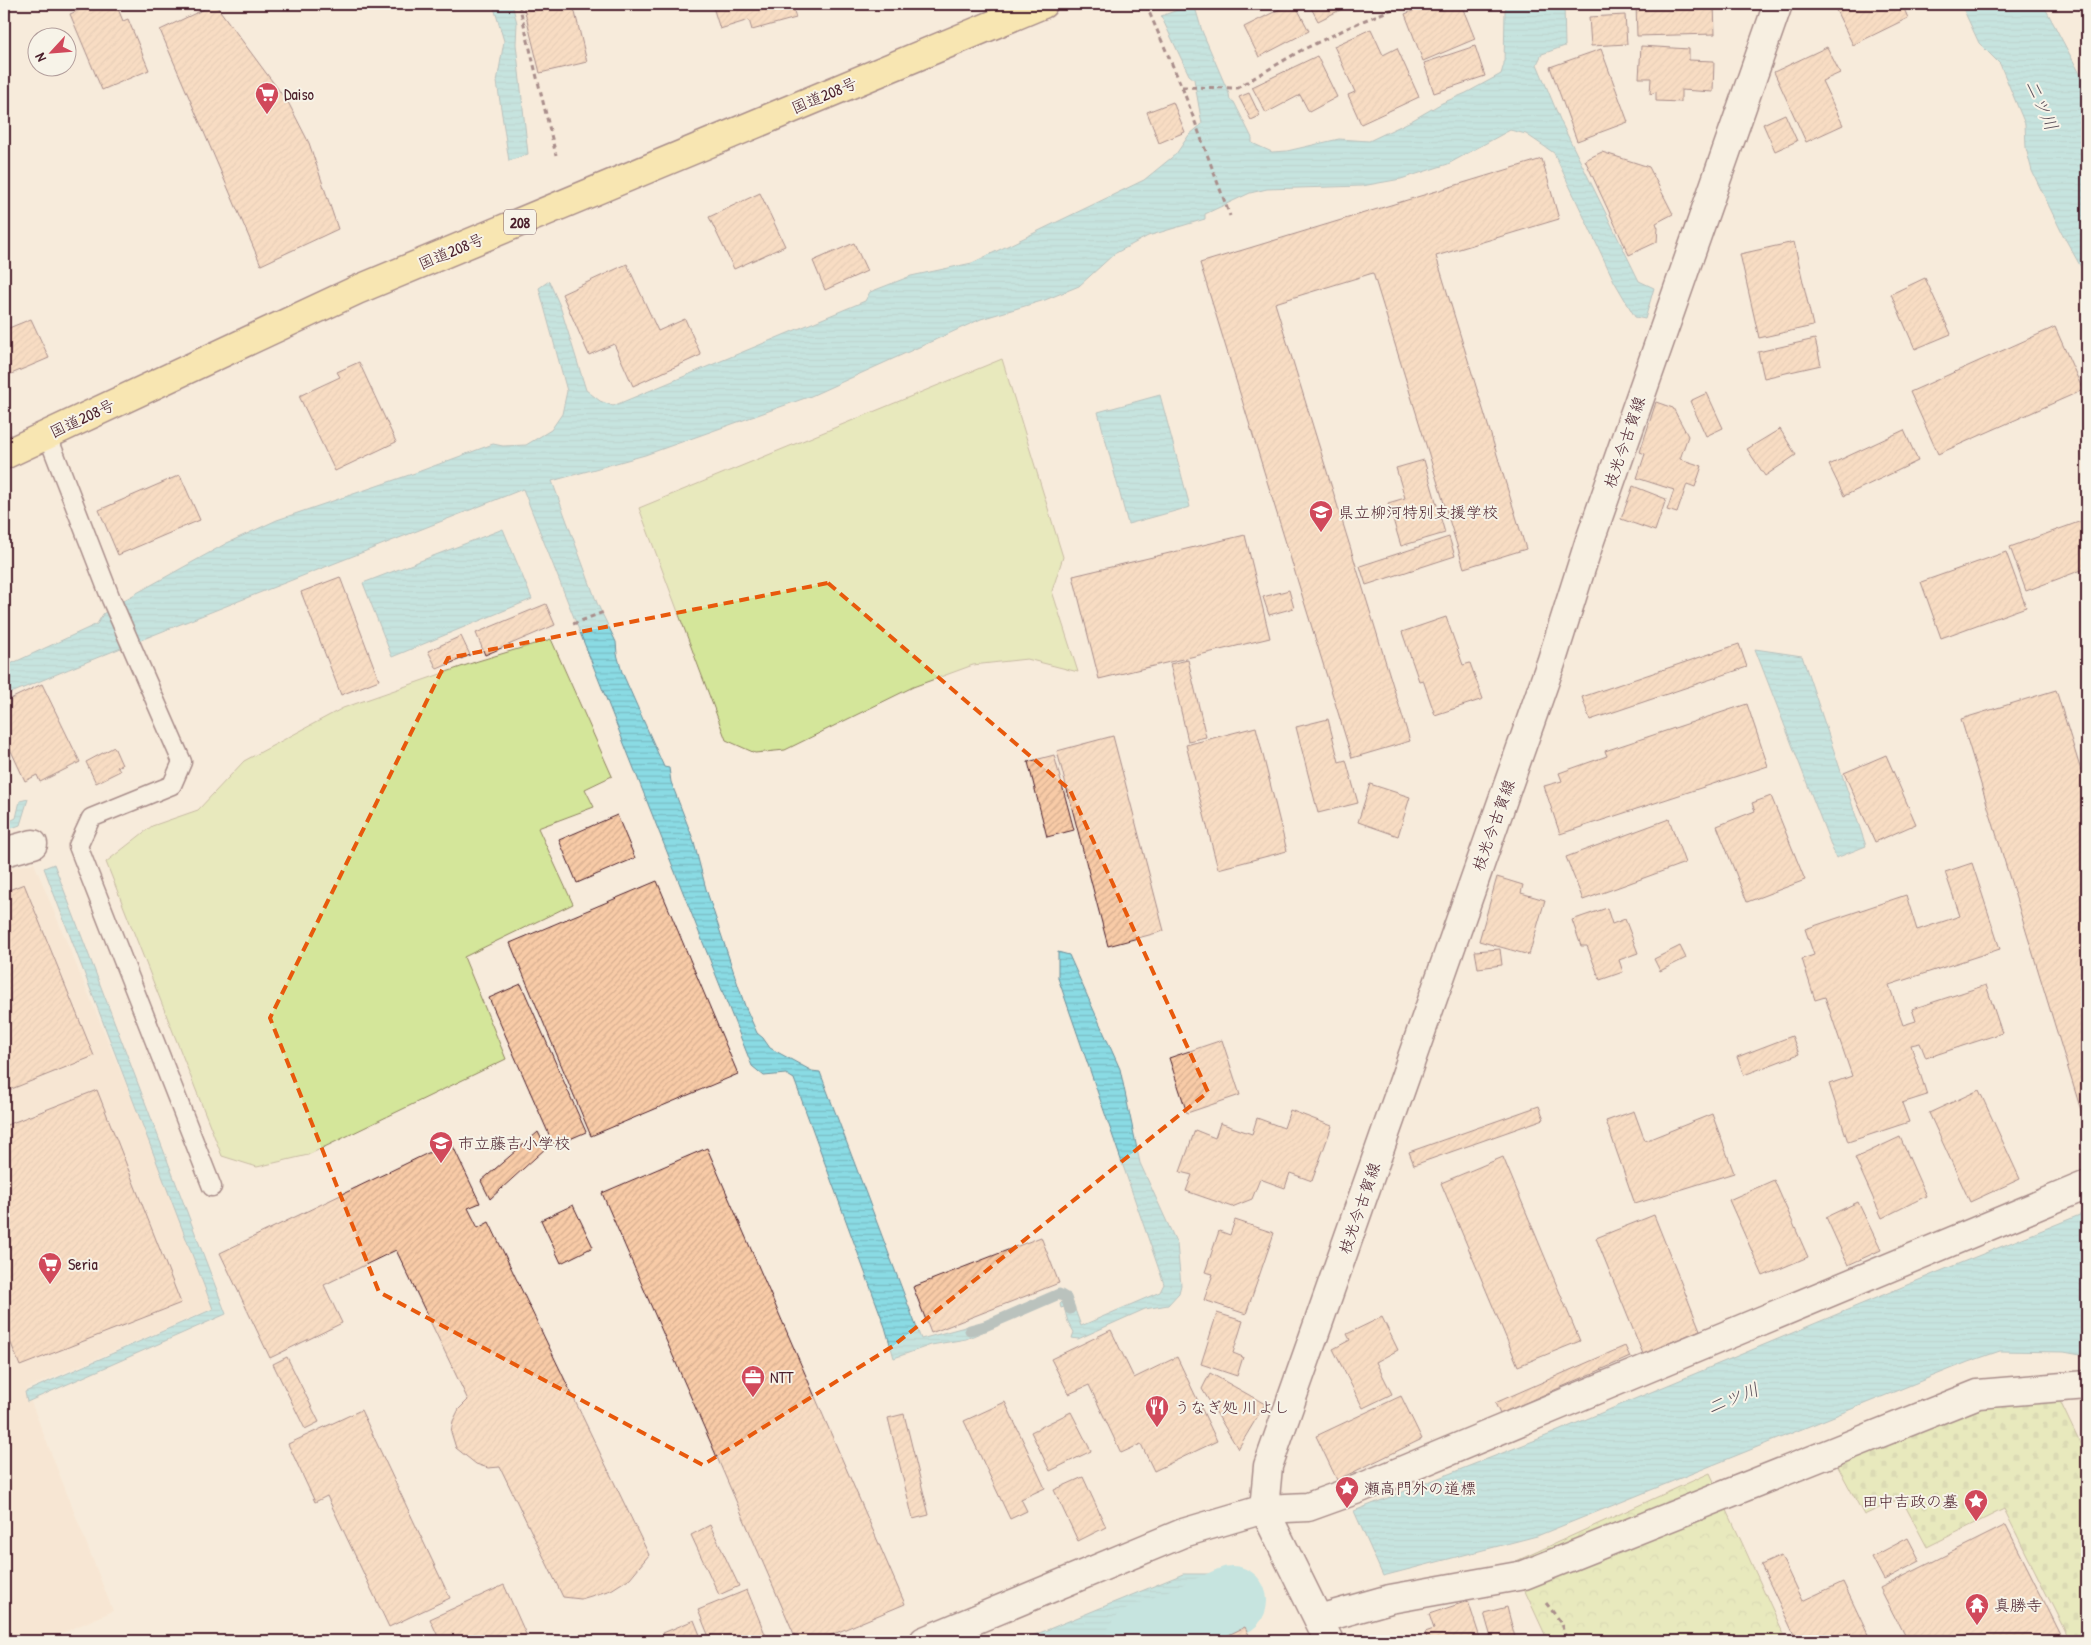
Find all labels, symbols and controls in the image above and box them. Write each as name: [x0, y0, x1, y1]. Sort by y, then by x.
north arrow: [28, 28, 78, 78]
text: N: [29, 50, 50, 65]
street label: 国道208号: [788, 71, 860, 119]
water label: 二ツ川: [2020, 75, 2064, 135]
supermarket icon: Daiso: [254, 81, 280, 115]
place label: Daiso: [284, 83, 315, 105]
road number: 208: [504, 210, 536, 234]
street label: 国道208号: [415, 227, 487, 275]
street label: 国道208号: [46, 393, 118, 443]
street label: 枝光今古賀線: [1598, 393, 1650, 491]
school or university icon: 県立柳河特別支援学校: [1308, 499, 1334, 533]
place label: 県立柳河特別支援学校: [1338, 501, 1498, 523]
street label: 枝光今古賀線: [1466, 776, 1520, 874]
school or university icon: 市立藤吉小学校: [428, 1130, 454, 1164]
place label: 市立藤吉小学校: [458, 1132, 570, 1154]
street label: 枝光今古賀線: [1333, 1159, 1385, 1257]
supermarket icon: Seria: [37, 1251, 63, 1285]
place label: Seria: [68, 1253, 98, 1275]
office icon: NTT: [740, 1364, 766, 1398]
place label: NTT: [770, 1366, 794, 1388]
water label: 二ツ川: [1703, 1376, 1763, 1420]
restaurant icon: うなぎ処 川よし: [1144, 1394, 1170, 1428]
place label: うなぎ処 川よし: [1174, 1396, 1290, 1418]
place icon: 瀬高門外の道標: [1334, 1475, 1360, 1509]
place label: 瀬高門外の道標: [1364, 1477, 1476, 1499]
place icon: 田中吉政の墓: [1963, 1488, 1989, 1522]
place label: 田中吉政の墓: [1862, 1490, 1958, 1512]
temple icon: 真勝寺: [1964, 1592, 1990, 1626]
place label: 真勝寺: [1994, 1594, 2042, 1616]

